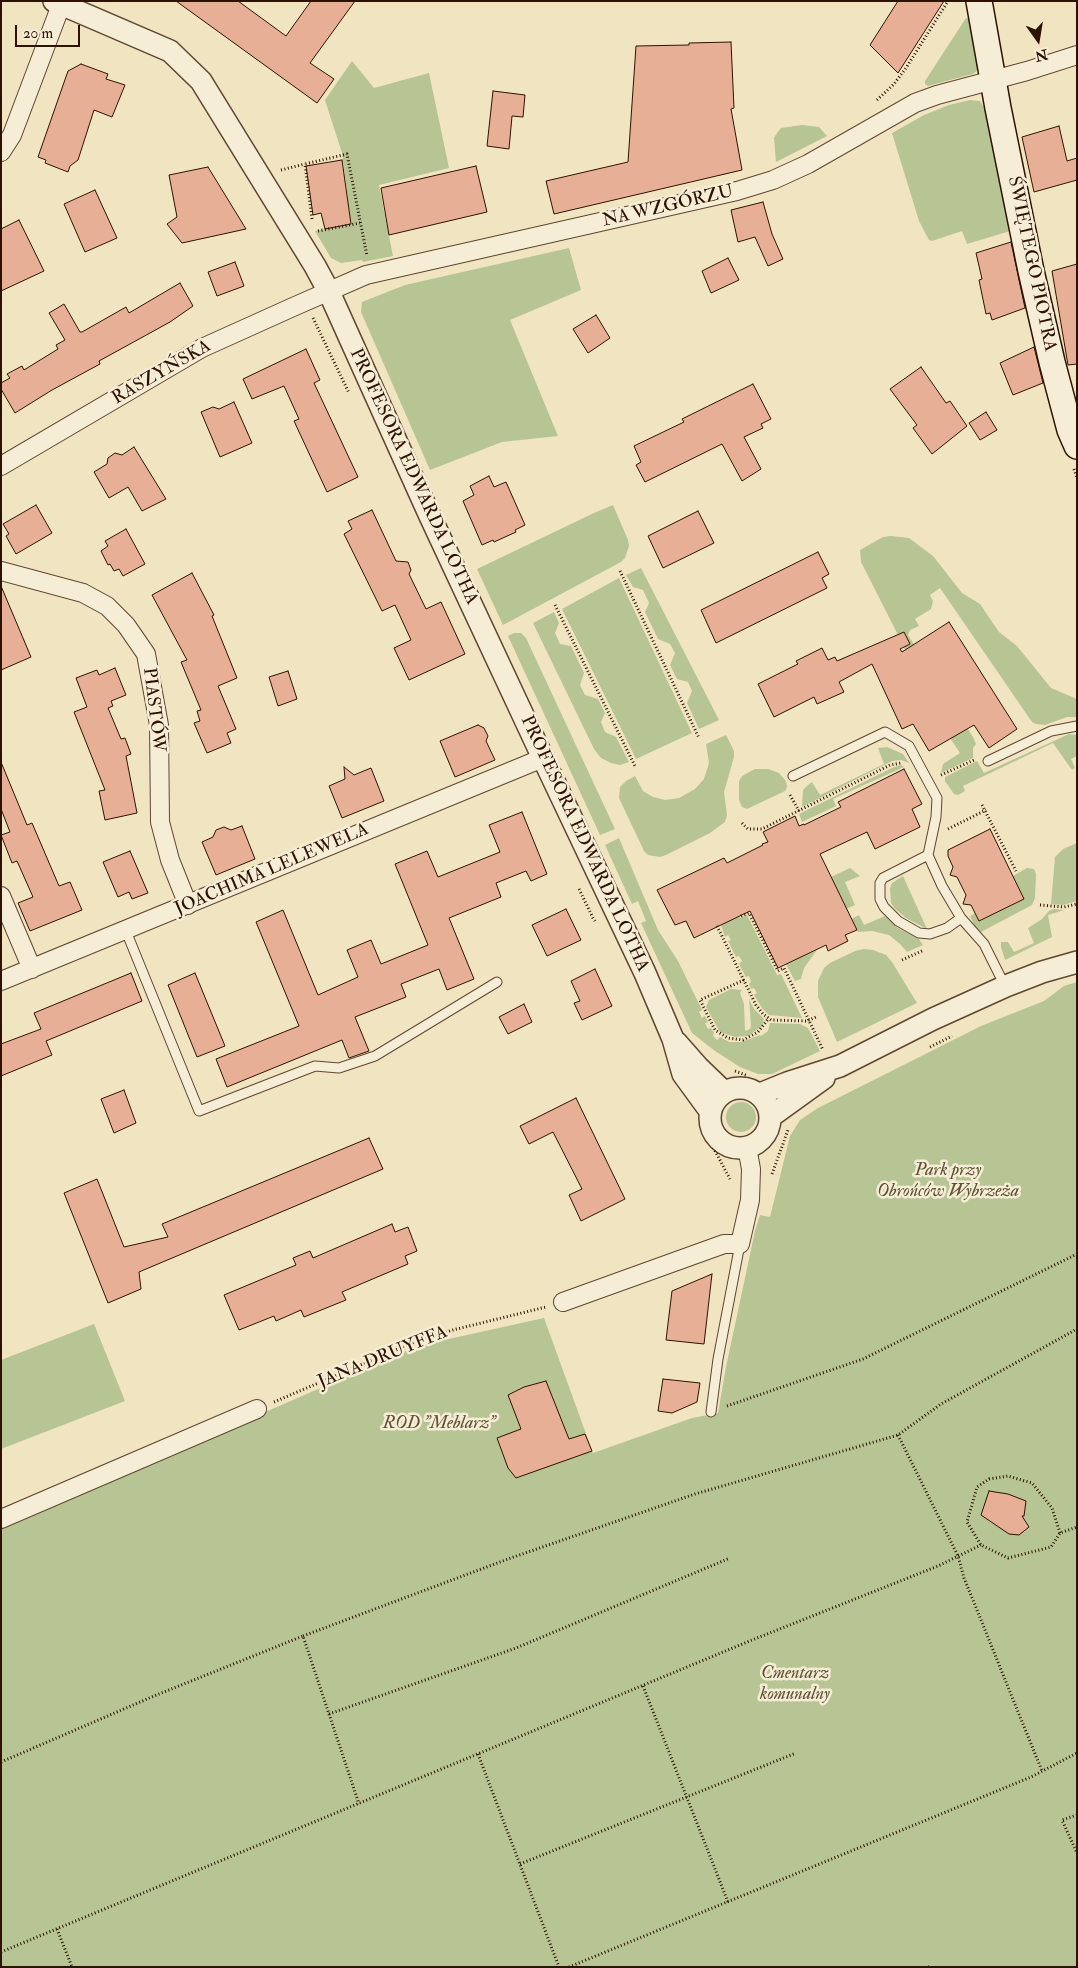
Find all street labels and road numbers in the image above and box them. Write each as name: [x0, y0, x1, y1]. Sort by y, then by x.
street label: ŚWIĘTEGO PIOTRA: [1002, 174, 1060, 354]
street label: NA WZGÓRZU: [600, 181, 736, 233]
street label: RASZYŃSKA: [109, 336, 215, 410]
street label: PROFESORA EDWARDA LOTHA: [344, 346, 482, 608]
street label: PIASTÓW: [137, 666, 169, 754]
street label: PROFESORA EDWARDA LOTHA: [515, 713, 653, 975]
street label: JOACHIMA LELEWELA: [172, 819, 372, 921]
street label: JANA DRUYFFA: [315, 1322, 451, 1394]

